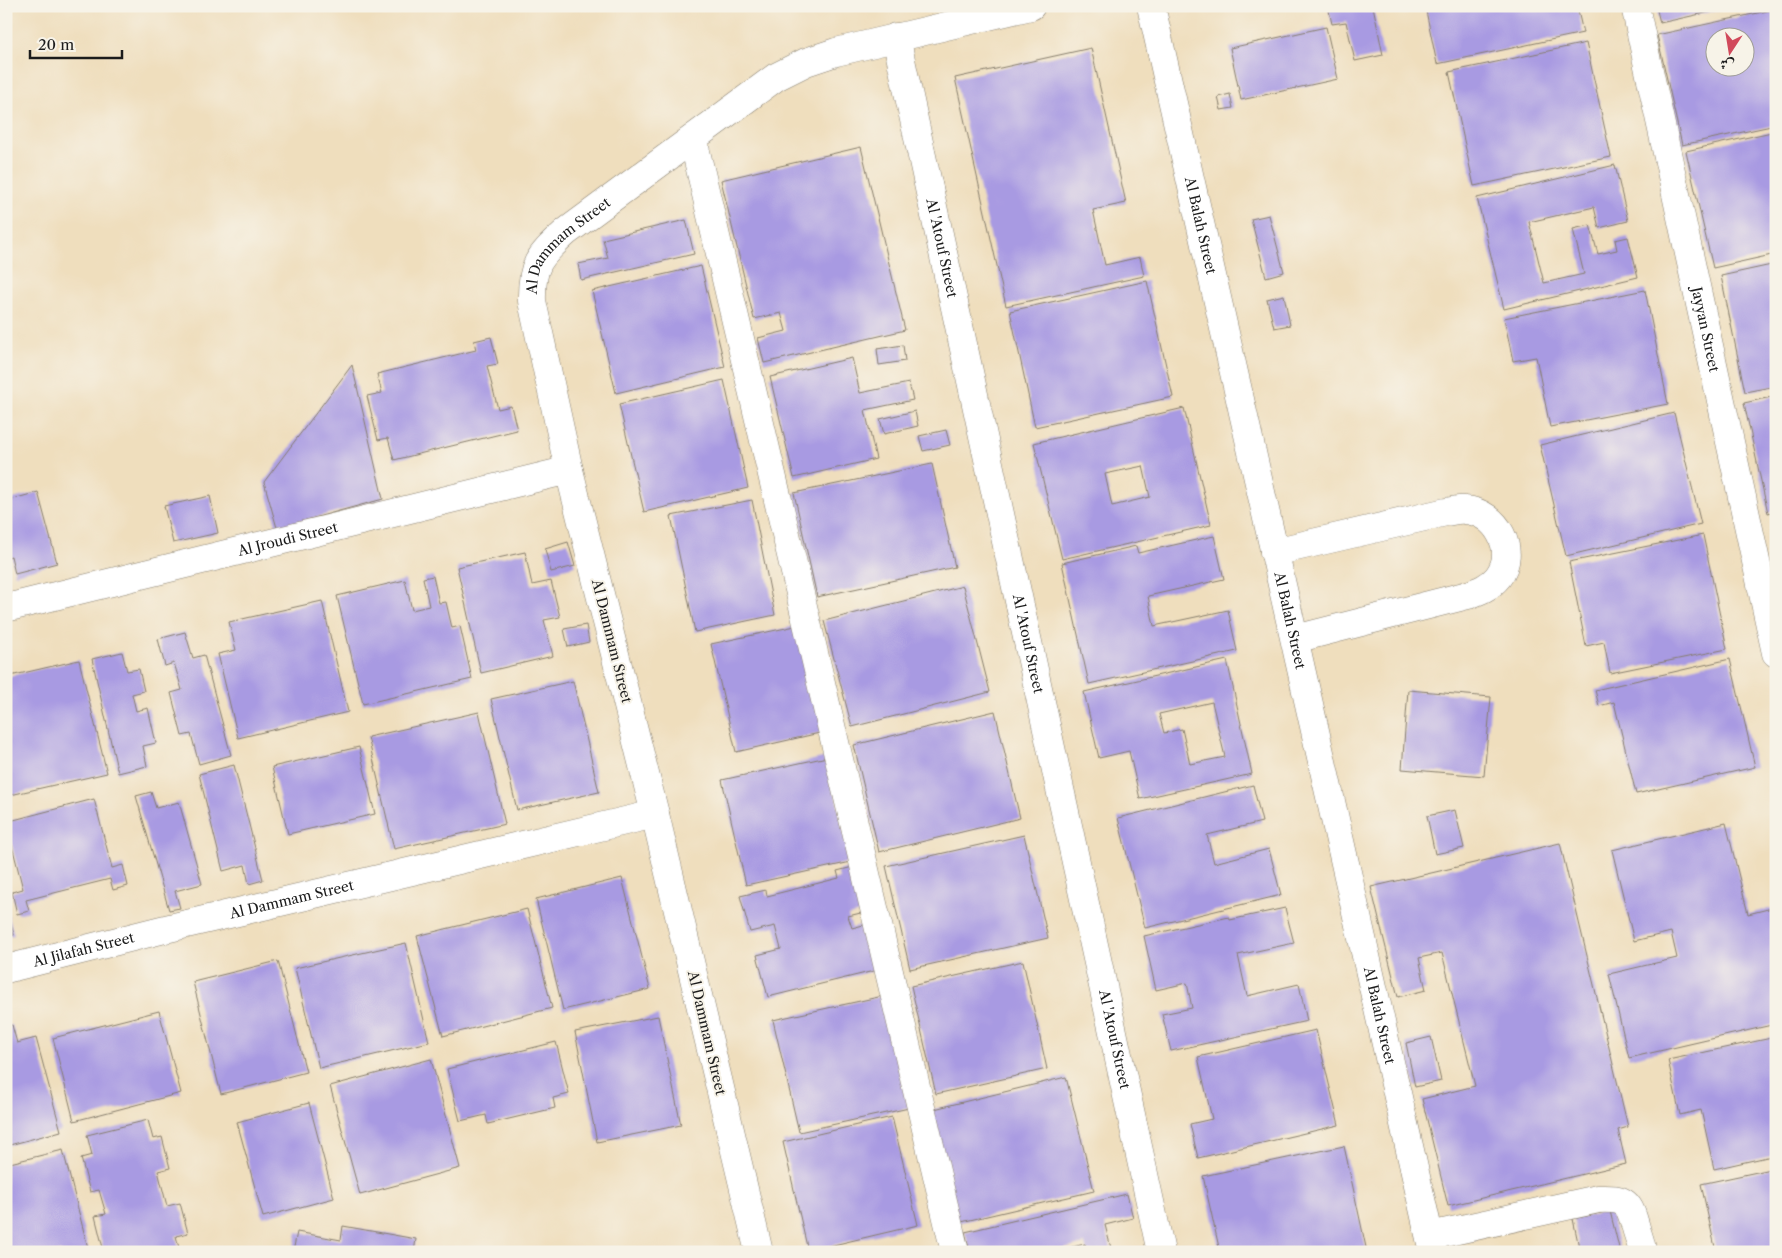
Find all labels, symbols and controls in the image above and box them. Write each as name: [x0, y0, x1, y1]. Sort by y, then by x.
scale bar: [30, 28, 122, 60]
north arrow: [1704, 28, 1754, 78]
text: 20 m: [38, 35, 74, 54]
text: ش: [1719, 54, 1736, 75]
street label: Al Balah Street: [1181, 174, 1220, 276]
street label: Al Dammam Street: [523, 193, 614, 296]
street label: Al 'Atouf Street: [922, 196, 962, 299]
street label: Jayyan Street: [1687, 283, 1724, 374]
street label: Al Jroudi Street: [235, 518, 340, 560]
street label: Al Balah Street: [1270, 569, 1310, 671]
street label: Al Dammam Street: [588, 576, 636, 705]
street label: Al 'Atouf Street: [1009, 591, 1048, 695]
street label: Al Dammam Street: [227, 876, 356, 923]
street label: Al Jilafah Street: [30, 928, 136, 971]
street label: Al Balah Street: [1360, 964, 1399, 1066]
street label: Al Dammam Street: [684, 968, 730, 1097]
street label: Al 'Atouf Street: [1095, 987, 1134, 1091]

